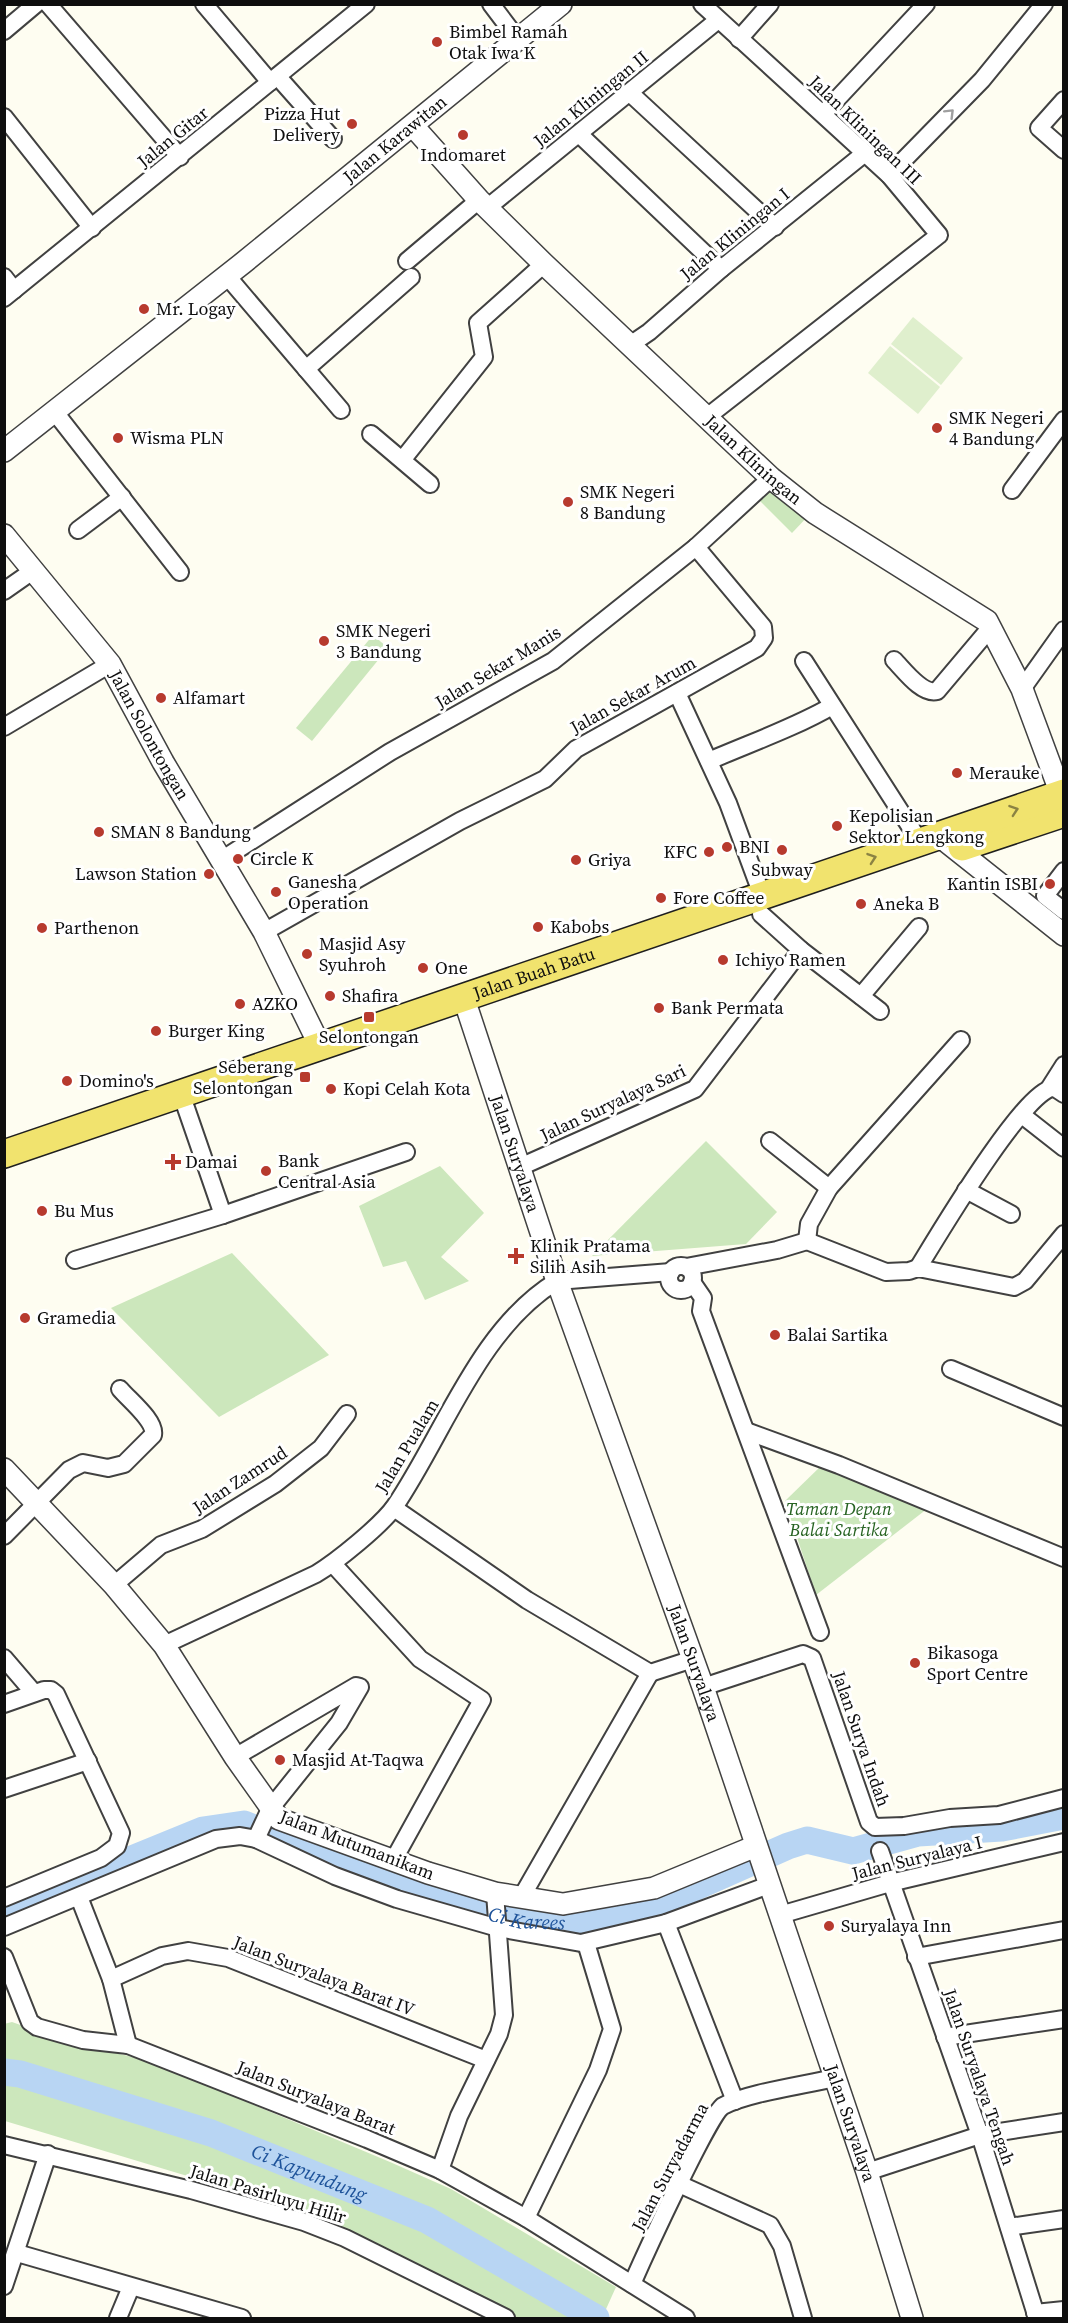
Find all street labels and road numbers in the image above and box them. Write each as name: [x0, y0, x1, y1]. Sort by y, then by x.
street label: Jalan Kliningan II: [527, 44, 653, 153]
street label: Jalan Kliningan III: [803, 69, 927, 190]
street label: Jalan Karawitan: [337, 89, 452, 189]
street label: Jalan Gitar: [131, 100, 214, 174]
street label: Jalan Kliningan I: [674, 182, 795, 286]
street label: Jalan Kliningan: [699, 408, 808, 510]
street label: Jalan Sekar Manis: [429, 619, 566, 715]
street label: Jalan Sekar Arum: [565, 650, 700, 740]
street label: Jalan Solontongan: [103, 664, 196, 805]
street label: Jalan Buah Batu: [469, 941, 598, 1006]
street label: Jalan Suryalaya Sari: [535, 1058, 690, 1148]
street label: Jalan Suryalaya: [484, 1090, 547, 1216]
street label: Jalan Pualam: [368, 1394, 444, 1498]
street label: Jalan Zamrud: [187, 1440, 292, 1520]
street label: Jalan Suryalaya: [662, 1600, 727, 1725]
street label: Jalan Surya Indah: [826, 1667, 896, 1810]
street label: Jalan Mutumanikam: [275, 1803, 438, 1886]
street label: Jalan Suryalaya I: [848, 1829, 985, 1886]
street label: Jalan Suryalaya Barat IV: [229, 1929, 419, 2022]
street label: Jalan Suryalaya Tengah: [937, 1984, 1021, 2169]
street label: Jalan Suryalaya Barat: [232, 2054, 400, 2141]
street label: Jalan Suryalaya: [819, 2060, 882, 2185]
street label: Jalan Suryadarma: [625, 2097, 714, 2236]
street label: Jalan Pasirluyu Hilir: [186, 2158, 350, 2229]

